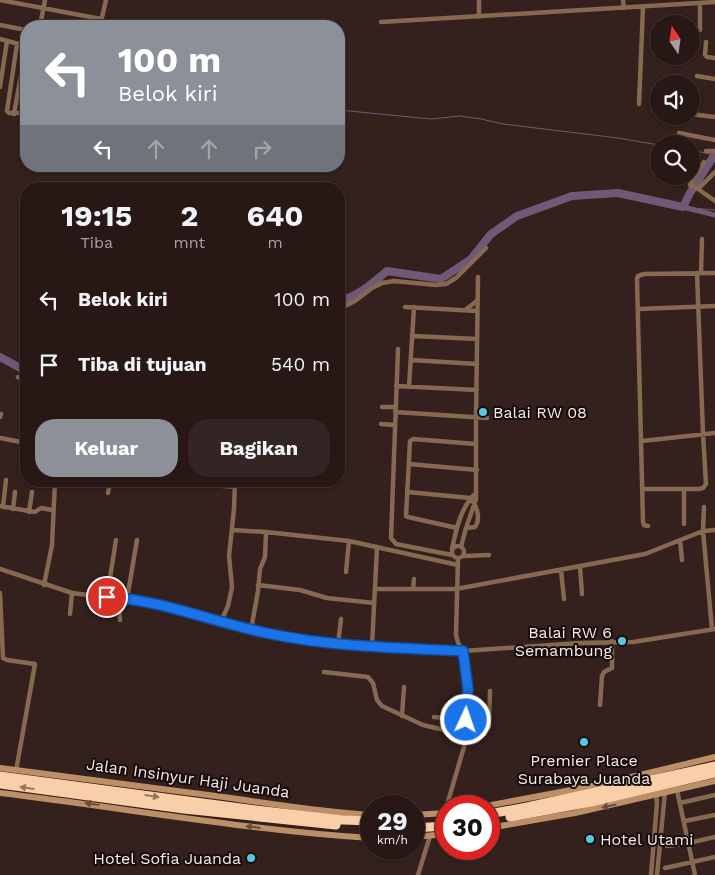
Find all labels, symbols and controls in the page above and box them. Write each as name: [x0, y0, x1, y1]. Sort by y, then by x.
north arrow: [650, 15, 700, 65]
map controls: [650, 15, 700, 185]
text: 100 m: [118, 39, 221, 81]
icon: left: [35, 40, 100, 105]
button: sound: [650, 75, 700, 125]
text: Belok kiri: [118, 81, 218, 106]
icon: left: [89, 135, 117, 163]
icon: ahead: [142, 135, 170, 163]
icon: ahead: [195, 135, 223, 163]
icon: right: [248, 135, 276, 163]
button: search: [650, 135, 700, 185]
text: 19:15: [61, 198, 132, 233]
text: 2: [180, 198, 198, 233]
text: 640: [246, 198, 304, 233]
text: Tiba: [80, 233, 113, 252]
text: mnt: [173, 233, 205, 252]
text: m: [267, 233, 283, 252]
icon: left: [35, 286, 63, 314]
text: Belok kiri: [78, 288, 168, 311]
text: 100 m: [274, 288, 330, 311]
icon: arrive: [35, 351, 63, 379]
text: Tiba di tujuan: [78, 353, 207, 376]
text: 540 m: [271, 353, 330, 376]
place label: Balai RW 08: [493, 403, 587, 422]
marker: Balai RW 08: [477, 406, 489, 418]
button: Keluar: [35, 419, 178, 477]
button: Bagikan: [188, 419, 330, 477]
pin: [86, 576, 128, 618]
icon: arrive: [93, 583, 121, 611]
place label: Balai RW 6 Semambung: [515, 623, 612, 660]
marker: Balai RW 6 Semambung: [616, 635, 628, 647]
position arrow: [439, 693, 491, 745]
marker: Premier Place Surabaya Juanda: [578, 736, 590, 748]
place label: Premier Place Surabaya Juanda: [518, 751, 650, 788]
street label: Jalan Insinyur Haji Juanda: [85, 754, 291, 802]
one-way arrow: [19, 784, 35, 792]
one-way arrow: [145, 792, 161, 800]
speed limit sign: 30: [435, 795, 500, 860]
one-way arrow: [84, 800, 100, 808]
one-way arrow: [600, 802, 616, 810]
text: 29: [377, 807, 408, 836]
one-way arrow: [245, 823, 261, 831]
place label: Hotel Utami: [600, 830, 693, 849]
text: km/h: [377, 833, 408, 847]
marker: Hotel Utami: [584, 833, 596, 845]
place label: Hotel Sofia Juanda: [93, 849, 241, 868]
marker: Hotel Sofia Juanda: [245, 852, 257, 864]

